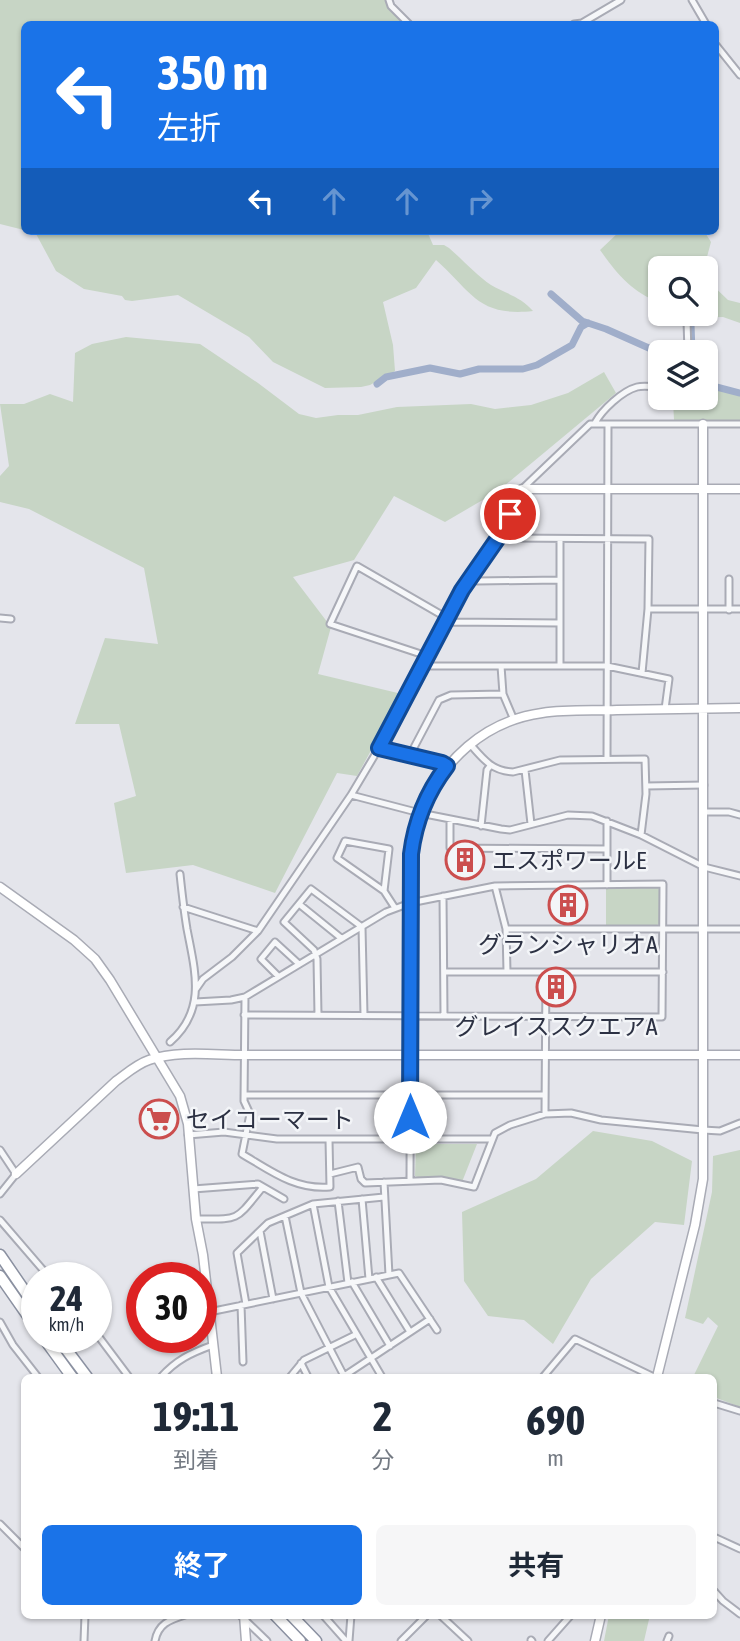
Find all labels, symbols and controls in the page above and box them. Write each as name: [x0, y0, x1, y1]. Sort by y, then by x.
text: 350 m: [157, 44, 268, 100]
icon: left: [42, 49, 133, 140]
text: 左折: [157, 109, 221, 146]
icon: left: [242, 182, 280, 220]
icon: ahead: [315, 182, 353, 220]
icon: ahead: [388, 182, 426, 220]
icon: right: [461, 182, 499, 220]
map controls: [648, 256, 718, 410]
button: search: [648, 256, 718, 326]
button: layers: [648, 340, 718, 410]
pin: [480, 484, 540, 544]
icon: arrive: [491, 495, 529, 533]
building icon: エスポワールE: [444, 839, 486, 881]
place label: エスポワールE: [492, 847, 646, 874]
building icon: グランシャリオA: [547, 884, 589, 926]
place label: グランシャリオA: [478, 931, 658, 958]
building icon: グレイススクエアA: [535, 966, 577, 1008]
place label: グレイススクエアA: [454, 1013, 658, 1040]
position arrow: [373, 1080, 447, 1154]
supermarket icon: セイコーマート: [138, 1098, 180, 1140]
place label: セイコーマート: [186, 1106, 354, 1133]
speed limit sign: 30: [126, 1262, 217, 1353]
text: 24: [50, 1278, 83, 1318]
text: km/h: [49, 1314, 84, 1335]
text: 19:11: [153, 1392, 239, 1440]
text: 2: [373, 1392, 392, 1440]
text: 690: [526, 1396, 585, 1444]
text: m: [547, 1445, 564, 1471]
text: 到着: [173, 1447, 219, 1473]
text: 分: [371, 1447, 394, 1473]
button: 終了: [42, 1525, 362, 1605]
button: 共有: [376, 1525, 696, 1605]

